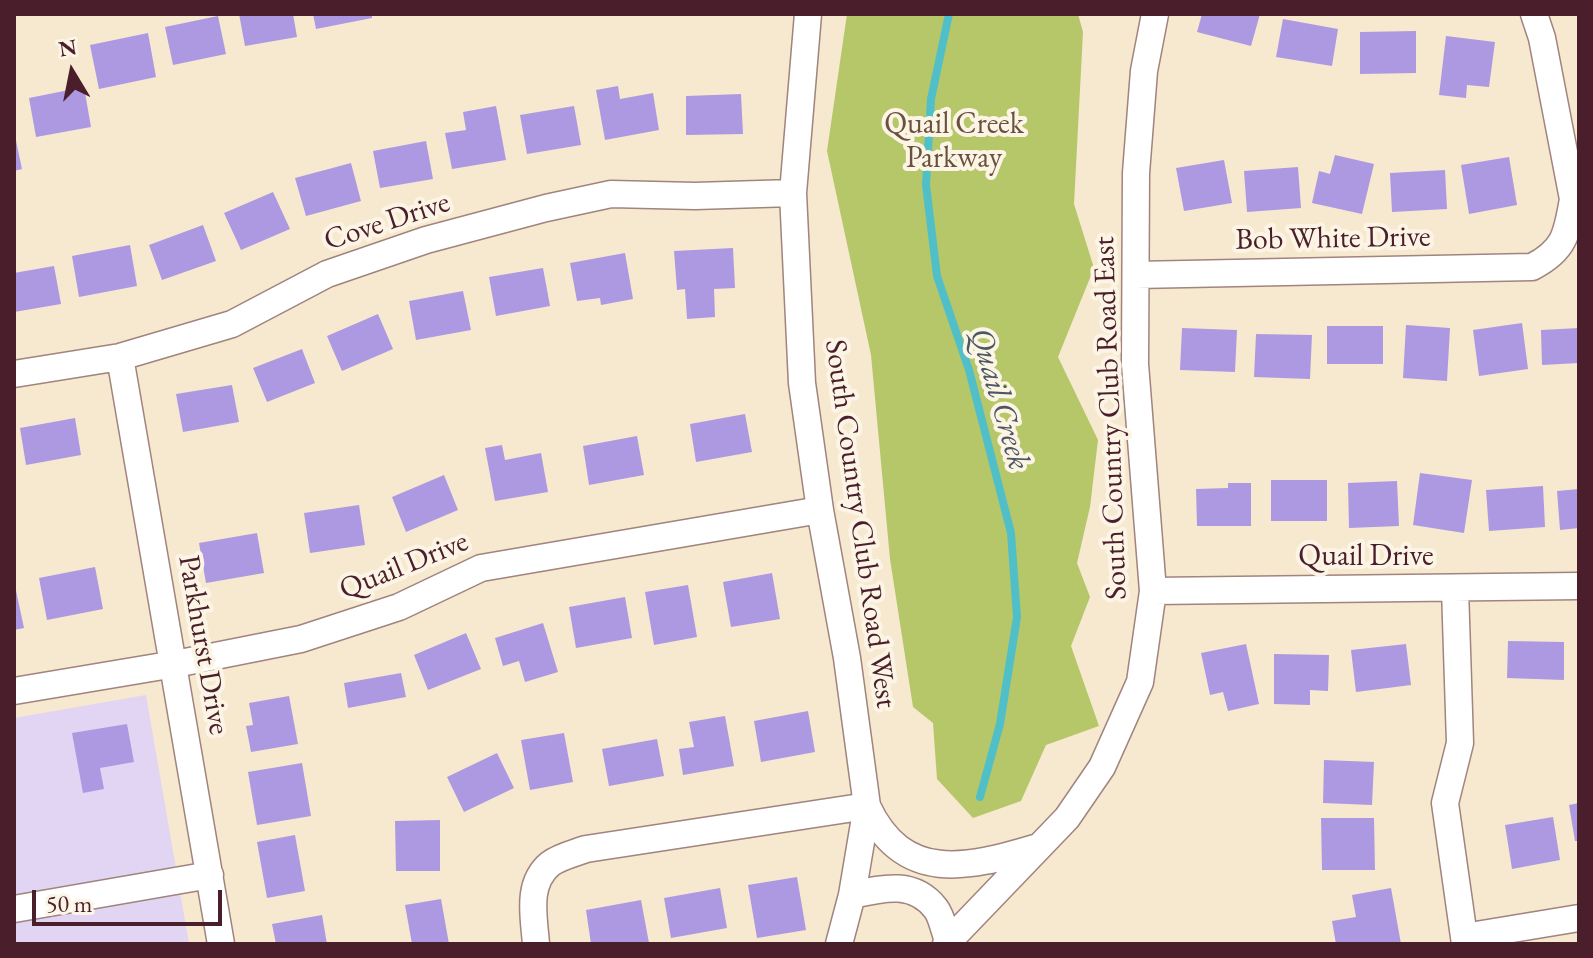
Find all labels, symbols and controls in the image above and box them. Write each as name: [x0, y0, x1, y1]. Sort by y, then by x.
north arrow: [32, 32, 112, 112]
text: N: [56, 32, 79, 64]
park label: Quail Creek Parkway: [884, 107, 1024, 178]
street label: Cove Drive: [320, 185, 454, 259]
street label: Bob White Drive: [1235, 219, 1431, 259]
street label: South Country Club Road East: [1087, 236, 1135, 600]
water label: Quail Creek: [960, 324, 1038, 474]
street label: South Country Club Road West: [816, 337, 904, 711]
street label: Quail Drive: [335, 524, 473, 608]
street label: Quail Drive: [1298, 539, 1434, 575]
street label: Parkhurst Drive: [170, 552, 236, 738]
scale bar: [36, 874, 226, 924]
text: 50 m: [46, 888, 93, 919]

